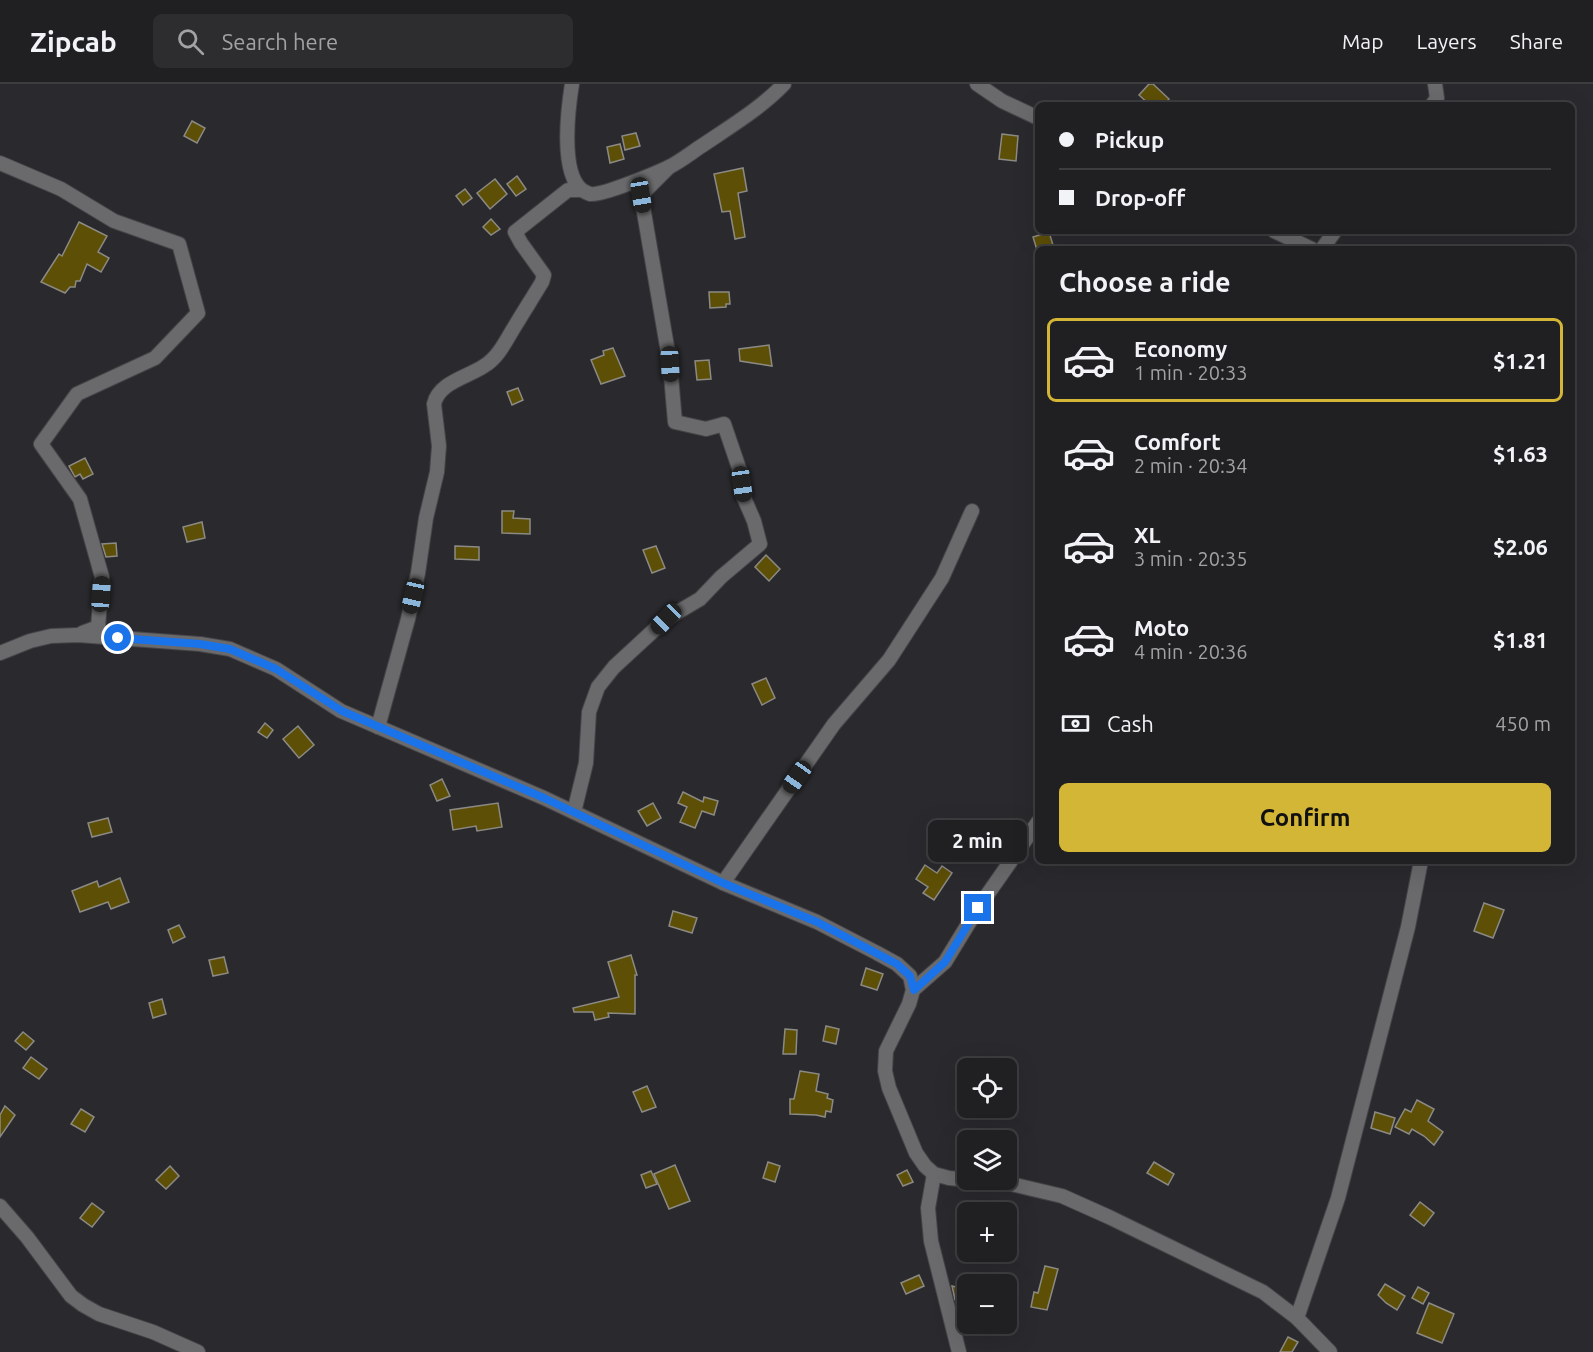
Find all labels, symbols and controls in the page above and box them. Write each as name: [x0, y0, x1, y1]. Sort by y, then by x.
search box: [153, 14, 573, 68]
icon: search: [174, 25, 207, 58]
text: Zipcab: [30, 26, 117, 57]
text: Search here: [222, 29, 338, 54]
text: Map: [1342, 29, 1383, 53]
text: Layers: [1416, 29, 1477, 53]
text: Share: [1510, 29, 1563, 53]
text: Pickup: [1095, 127, 1164, 152]
car: [629, 176, 653, 214]
text: Drop-off: [1095, 185, 1185, 210]
text: Choose a ride: [1059, 267, 1231, 297]
icon: car: [1062, 333, 1116, 387]
text: Economy: [1134, 336, 1227, 361]
car: [660, 346, 680, 382]
text: $1.21: [1493, 348, 1548, 373]
text: 1 min · 20:33: [1134, 361, 1248, 384]
icon: car: [1062, 426, 1116, 480]
text: Comfort: [1134, 429, 1221, 454]
text: $1.63: [1493, 441, 1548, 466]
text: 2 min · 20:34: [1134, 454, 1248, 477]
car: [731, 465, 753, 503]
icon: car: [1062, 519, 1116, 573]
text: XL: [1134, 522, 1161, 547]
text: $2.06: [1493, 534, 1548, 559]
text: 3 min · 20:35: [1134, 547, 1248, 570]
car: [91, 575, 111, 613]
car: [400, 576, 426, 616]
car: [647, 600, 685, 638]
icon: car: [1062, 612, 1116, 666]
text: Moto: [1134, 615, 1189, 640]
route start: [104, 624, 131, 651]
text: $1.81: [1493, 627, 1548, 652]
text: 4 min · 20:36: [1134, 640, 1248, 663]
icon: cash: [1059, 707, 1092, 740]
text: Cash: [1107, 711, 1154, 736]
text: 450 m: [1495, 712, 1551, 735]
car: [779, 757, 815, 797]
button: Confirm: [1059, 783, 1551, 852]
callout: 2 min: [928, 821, 1028, 863]
text: 2 min: [952, 829, 1003, 852]
route end: [964, 894, 991, 921]
map controls: [957, 1058, 1017, 1334]
button: locate: [957, 1058, 1017, 1118]
button: layers: [957, 1130, 1017, 1190]
button: +: [957, 1202, 1017, 1262]
button: −: [957, 1274, 1017, 1334]

